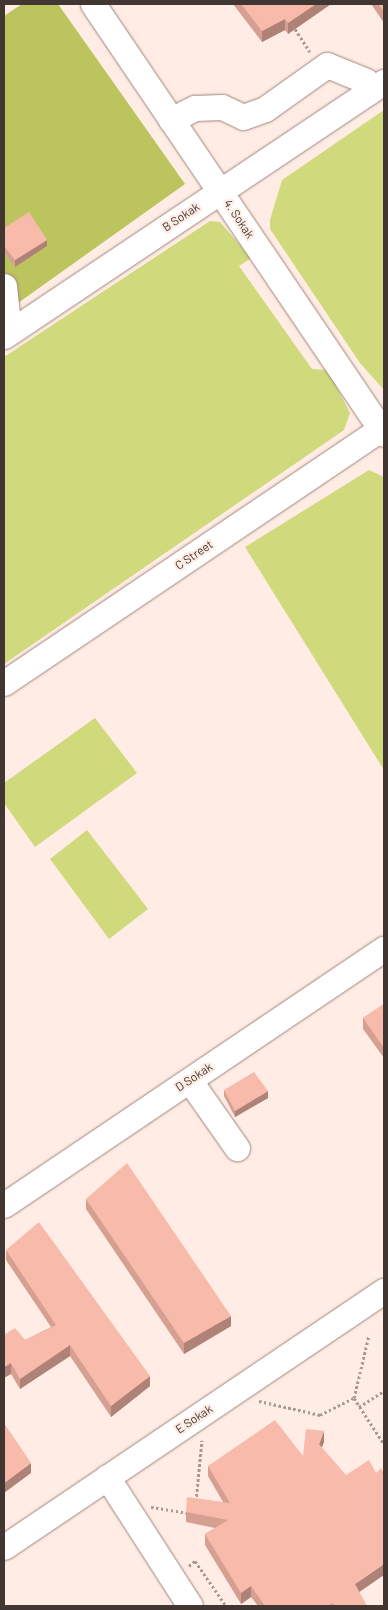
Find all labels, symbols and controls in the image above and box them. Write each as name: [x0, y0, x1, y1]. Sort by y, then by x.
street label: 4. Sokak: [221, 197, 257, 241]
street label: B Sokak: [160, 199, 202, 235]
street label: C Street: [172, 537, 216, 573]
street label: D Sokak: [173, 1059, 215, 1095]
street label: E Sokak: [173, 1401, 215, 1437]

